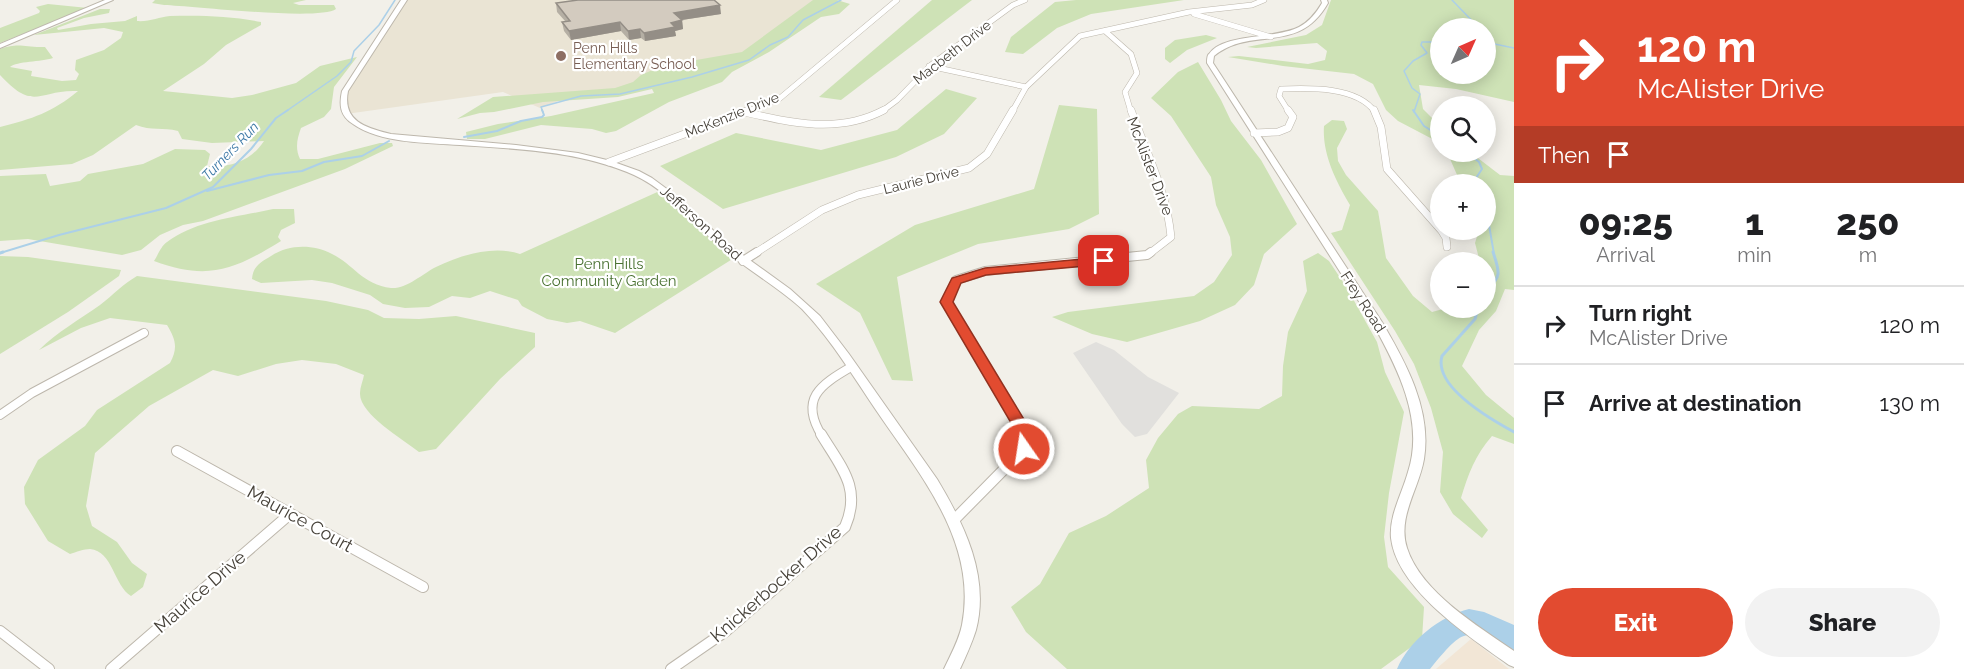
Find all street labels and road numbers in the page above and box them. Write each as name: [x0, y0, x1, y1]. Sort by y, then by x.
street label: Macbeth Drive: [910, 17, 994, 87]
street label: McKenzie Drive: [683, 89, 781, 141]
street label: McAlister Drive: [1123, 114, 1177, 218]
street label: Laurie Drive: [882, 163, 960, 197]
street label: Jefferson Road: [657, 182, 745, 264]
street label: Frey Road: [1337, 268, 1389, 336]
street label: Maurice Court: [244, 481, 357, 556]
street label: Knickerbocker Drive: [706, 521, 846, 646]
street label: Maurice Drive: [150, 546, 250, 637]

